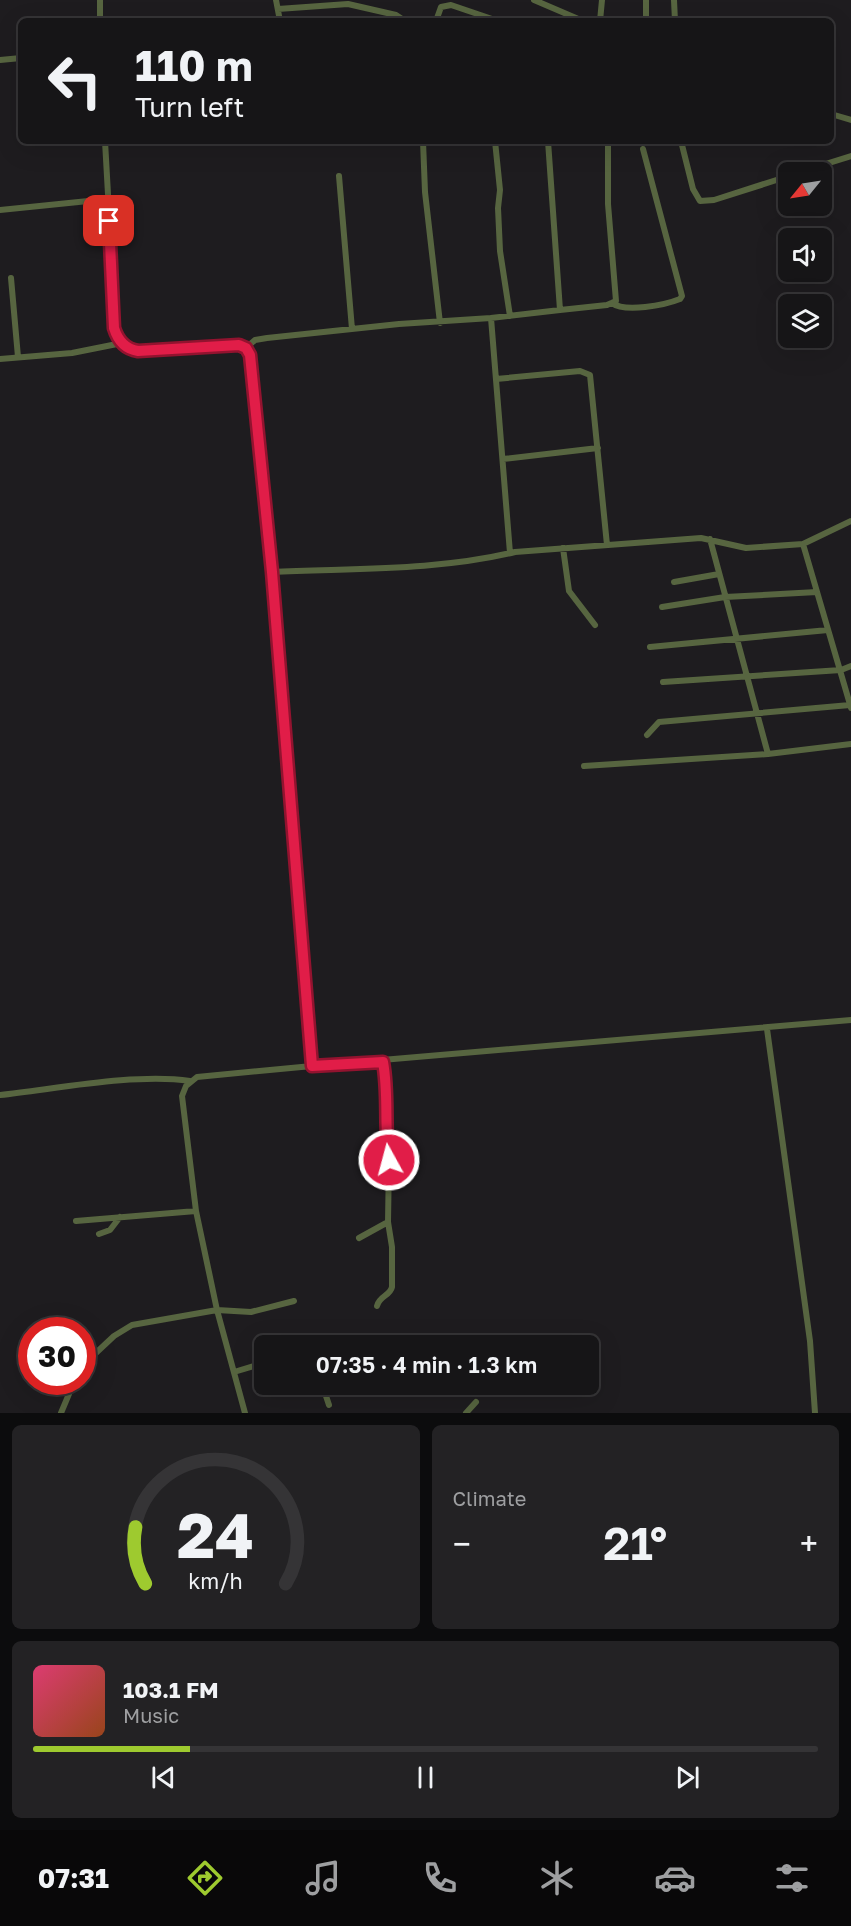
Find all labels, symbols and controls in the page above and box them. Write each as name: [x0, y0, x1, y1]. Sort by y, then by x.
text: 110 m: [135, 40, 253, 90]
icon: left: [36, 42, 114, 120]
text: Turn left: [135, 91, 244, 123]
north arrow: [778, 162, 832, 216]
map controls: [778, 162, 832, 348]
pin: [83, 195, 134, 246]
icon: arrive: [92, 204, 125, 237]
button: sound: [778, 228, 832, 282]
button: layers: [778, 294, 832, 348]
position arrow: [357, 1128, 421, 1192]
speed limit sign: 30: [18, 1317, 96, 1395]
text: 07:35 · 4 min · 1.3 km: [316, 1351, 537, 1378]
text: Climate: [453, 1486, 526, 1510]
text: 24: [177, 1497, 254, 1572]
text: 21°: [603, 1516, 667, 1570]
text: −: [453, 1524, 471, 1563]
text: +: [800, 1524, 818, 1563]
text: km/h: [188, 1568, 243, 1594]
text: 103.1 FM: [123, 1676, 219, 1703]
text: Music: [123, 1703, 179, 1727]
icon: previous: [147, 1761, 180, 1794]
icon: pause: [409, 1761, 442, 1794]
icon: next: [671, 1761, 704, 1794]
icon: directions: [184, 1857, 226, 1899]
icon: music: [302, 1857, 344, 1899]
icon: phone: [419, 1857, 461, 1899]
icon: climate: [536, 1857, 578, 1899]
icon: car: [654, 1857, 696, 1899]
icon: filters: [771, 1857, 813, 1899]
text: 07:31: [38, 1862, 109, 1894]

